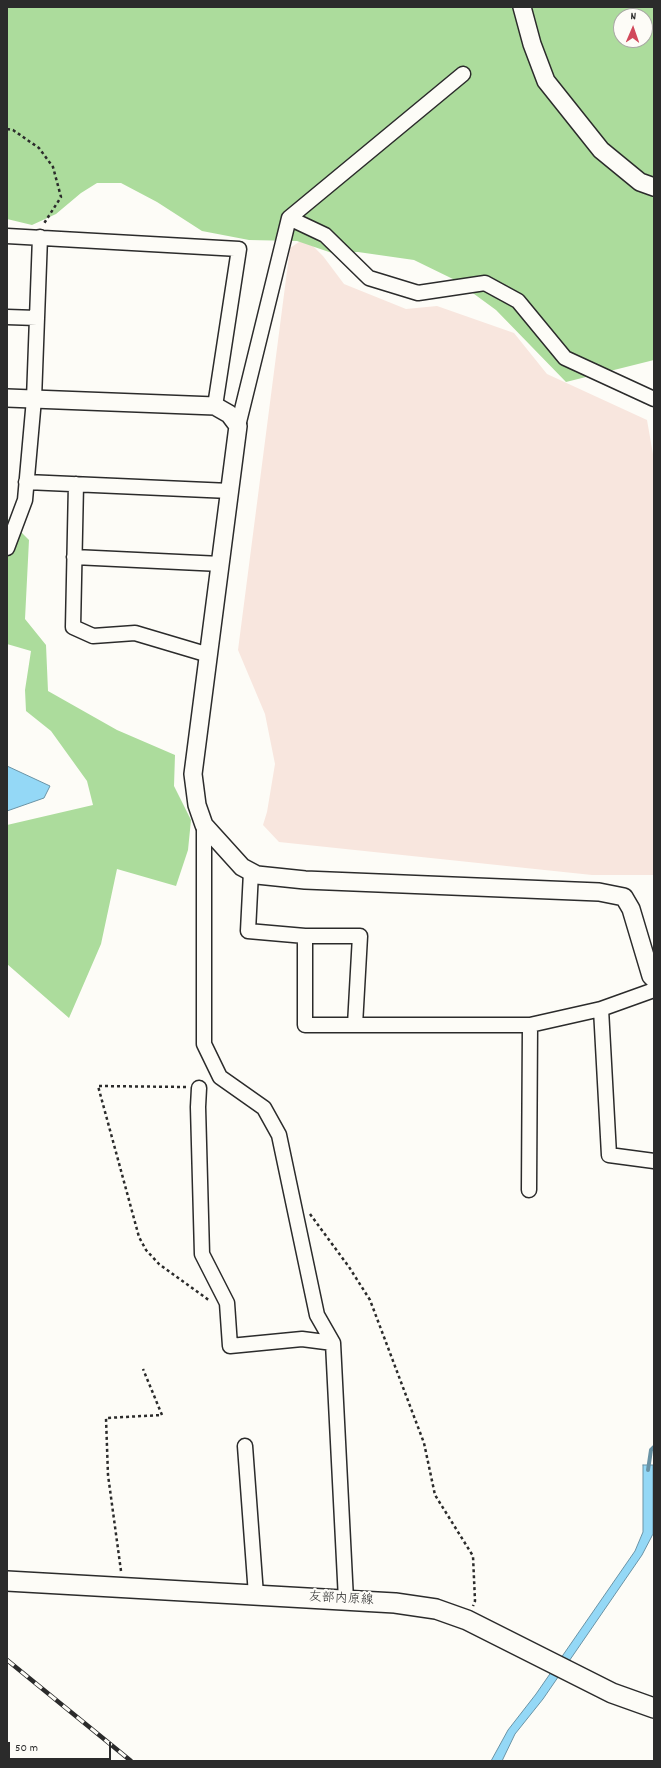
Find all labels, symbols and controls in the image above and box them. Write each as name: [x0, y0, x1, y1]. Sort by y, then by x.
north arrow: [613, 8, 653, 48]
text: N: [630, 9, 636, 25]
street label: 友部内原線: [308, 1591, 374, 1609]
scale bar: [10, 1734, 113, 1760]
text: 50 m: [15, 1740, 38, 1757]

